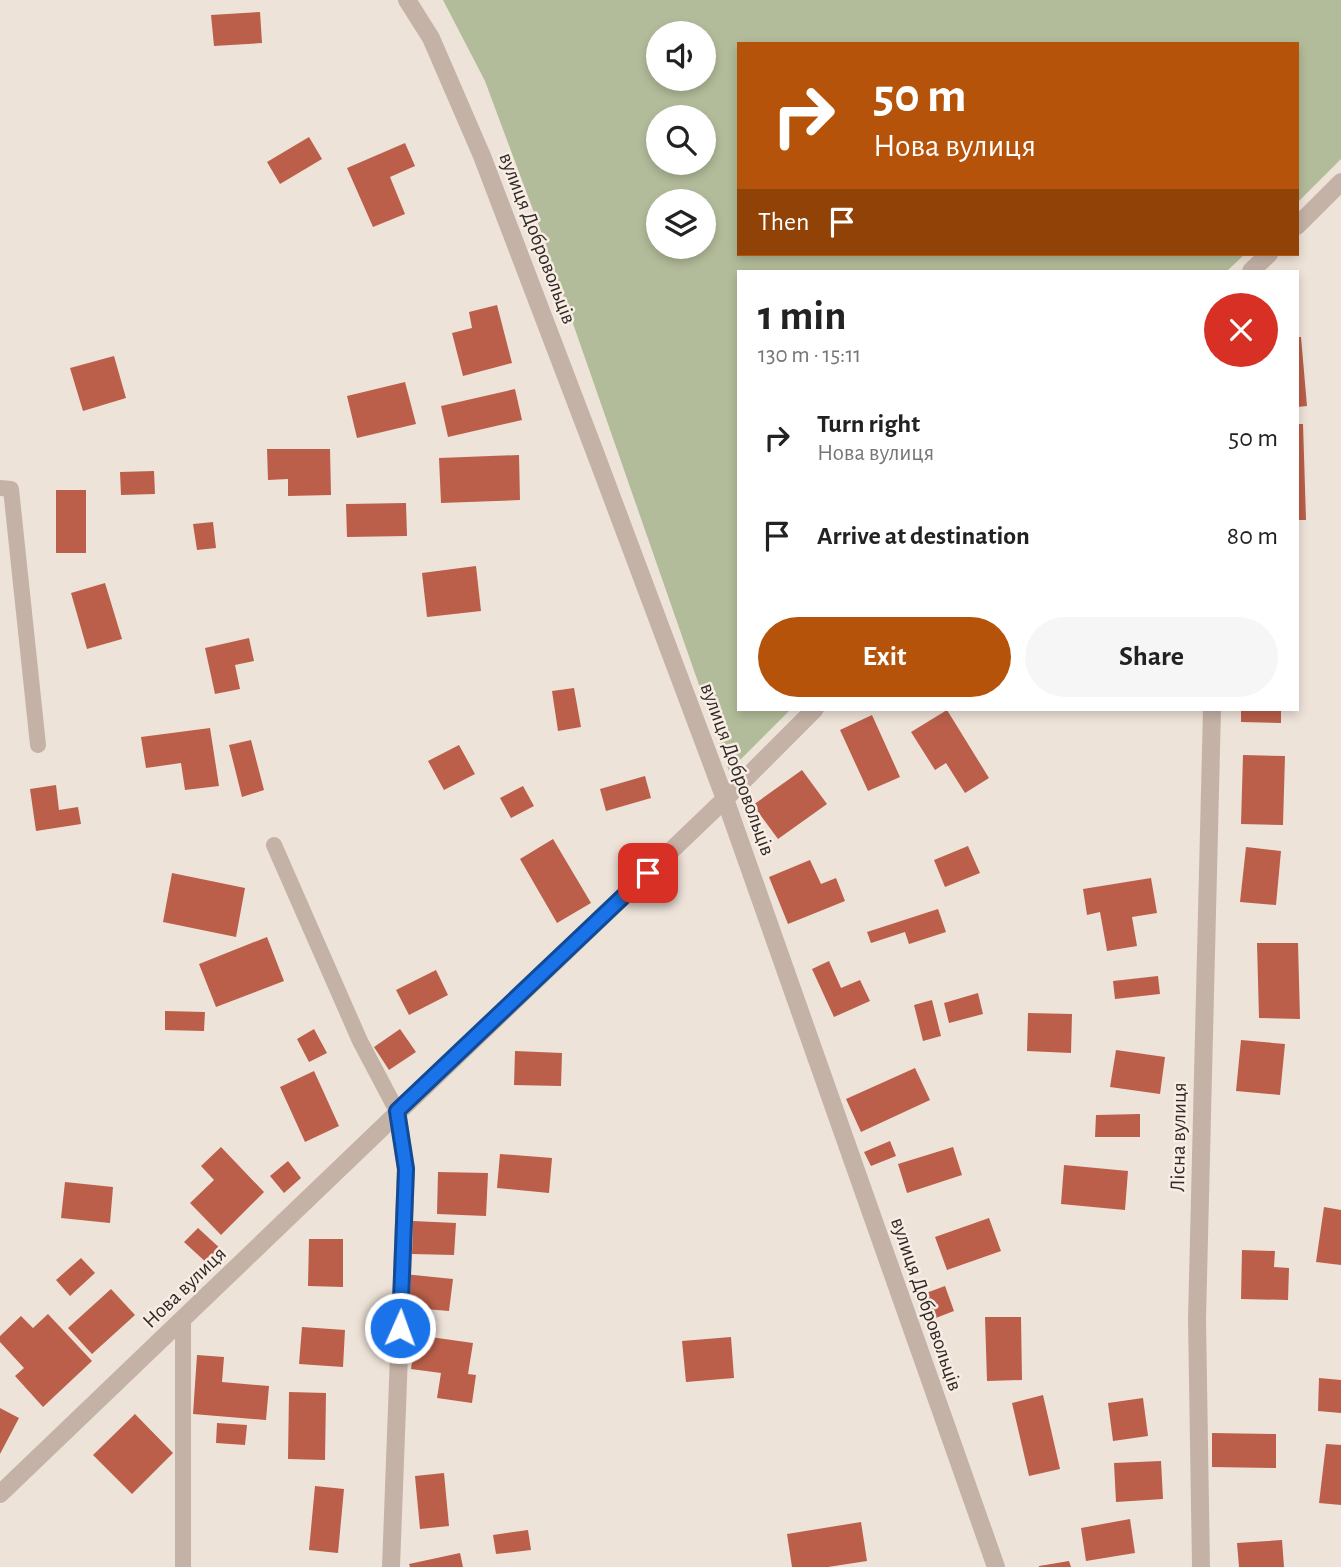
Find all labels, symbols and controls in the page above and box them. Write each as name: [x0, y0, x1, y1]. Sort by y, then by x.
map controls: [646, 21, 716, 259]
button: sound: [646, 21, 716, 91]
icon: right: [758, 70, 849, 161]
text: 50 m: [873, 72, 967, 121]
button: search: [646, 105, 716, 175]
text: Нова вулиця: [873, 130, 1036, 162]
street label: вулиця Добровольців: [495, 150, 580, 327]
button: layers: [646, 189, 716, 259]
icon: arrive: [823, 203, 861, 241]
text: Then: [758, 209, 809, 235]
button: close: [1204, 293, 1278, 367]
text: 1 min: [758, 295, 847, 337]
text: 130 m · 15:11: [758, 344, 861, 367]
text: Turn right: [817, 411, 920, 437]
icon: right: [758, 419, 796, 457]
text: 50 m: [1228, 425, 1278, 451]
text: Нова вулиця: [817, 442, 934, 465]
icon: arrive: [758, 517, 796, 555]
text: Arrive at destination: [817, 523, 1030, 549]
text: 80 m: [1227, 523, 1278, 549]
button: Exit: [758, 617, 1011, 697]
button: Share: [1025, 617, 1278, 697]
street label: вулиця Добровольців: [697, 680, 778, 858]
pin: [618, 843, 678, 903]
icon: arrive: [629, 854, 667, 892]
street label: Лісна вулиця: [1167, 1082, 1190, 1192]
street label: вулиця Добровольців: [887, 1215, 966, 1394]
street label: Нова вулиця: [139, 1243, 230, 1332]
position arrow: [363, 1291, 437, 1365]

